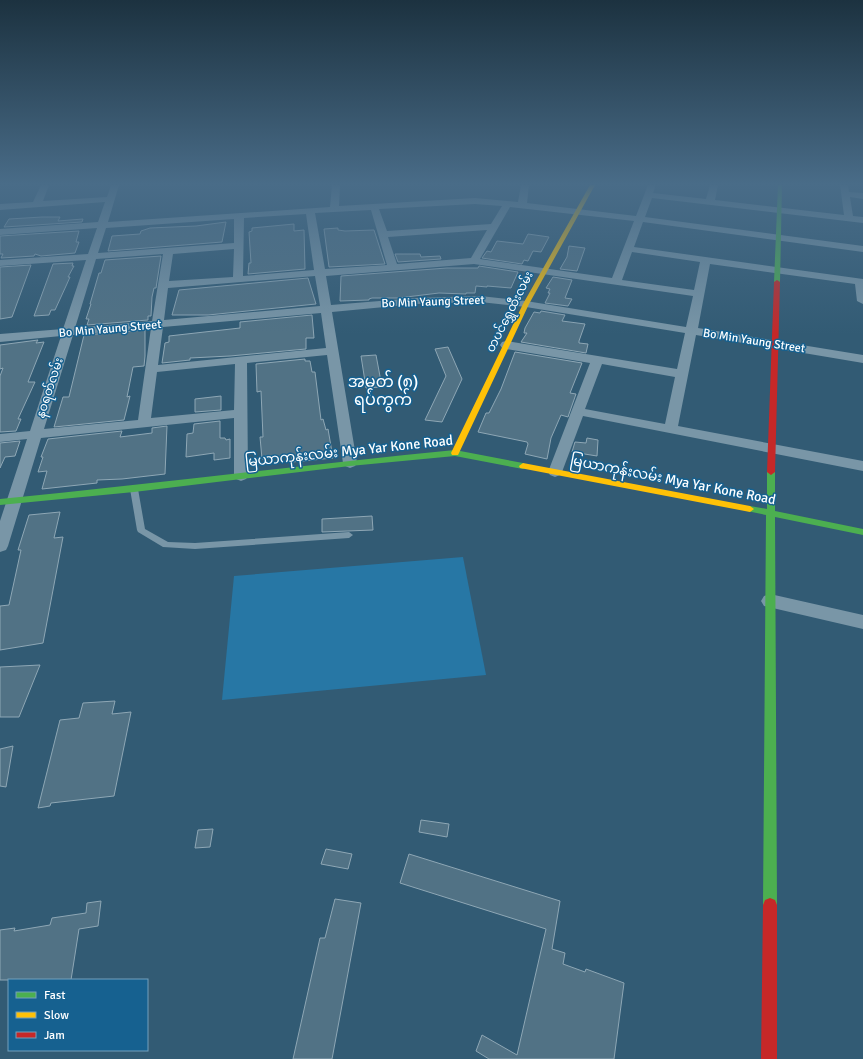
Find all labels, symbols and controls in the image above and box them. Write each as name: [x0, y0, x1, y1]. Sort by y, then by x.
street label: တပင်ရွှေထီးလမ်း: [481, 268, 539, 356]
street label: Bo Min Yaung Street: [381, 293, 485, 311]
street label: Bo Min Yaung Street: [58, 317, 162, 341]
street label: Bo Min Yaung Street: [702, 326, 806, 356]
street label: နဝရတ်လမ်း: [31, 355, 69, 421]
district label: အမှတ် (၈) ရပ်ကွက်: [348, 370, 418, 413]
street label: မြယာကုန်းလမ်း Mya Yar Kone Road: [244, 430, 454, 473]
street label: မြယာကုန်းလမ်း Mya Yar Kone Road: [568, 450, 778, 511]
legend: [8, 979, 148, 1051]
text: Fast: [44, 988, 65, 1003]
text: Slow: [44, 1008, 69, 1023]
text: Jam: [44, 1028, 65, 1043]

